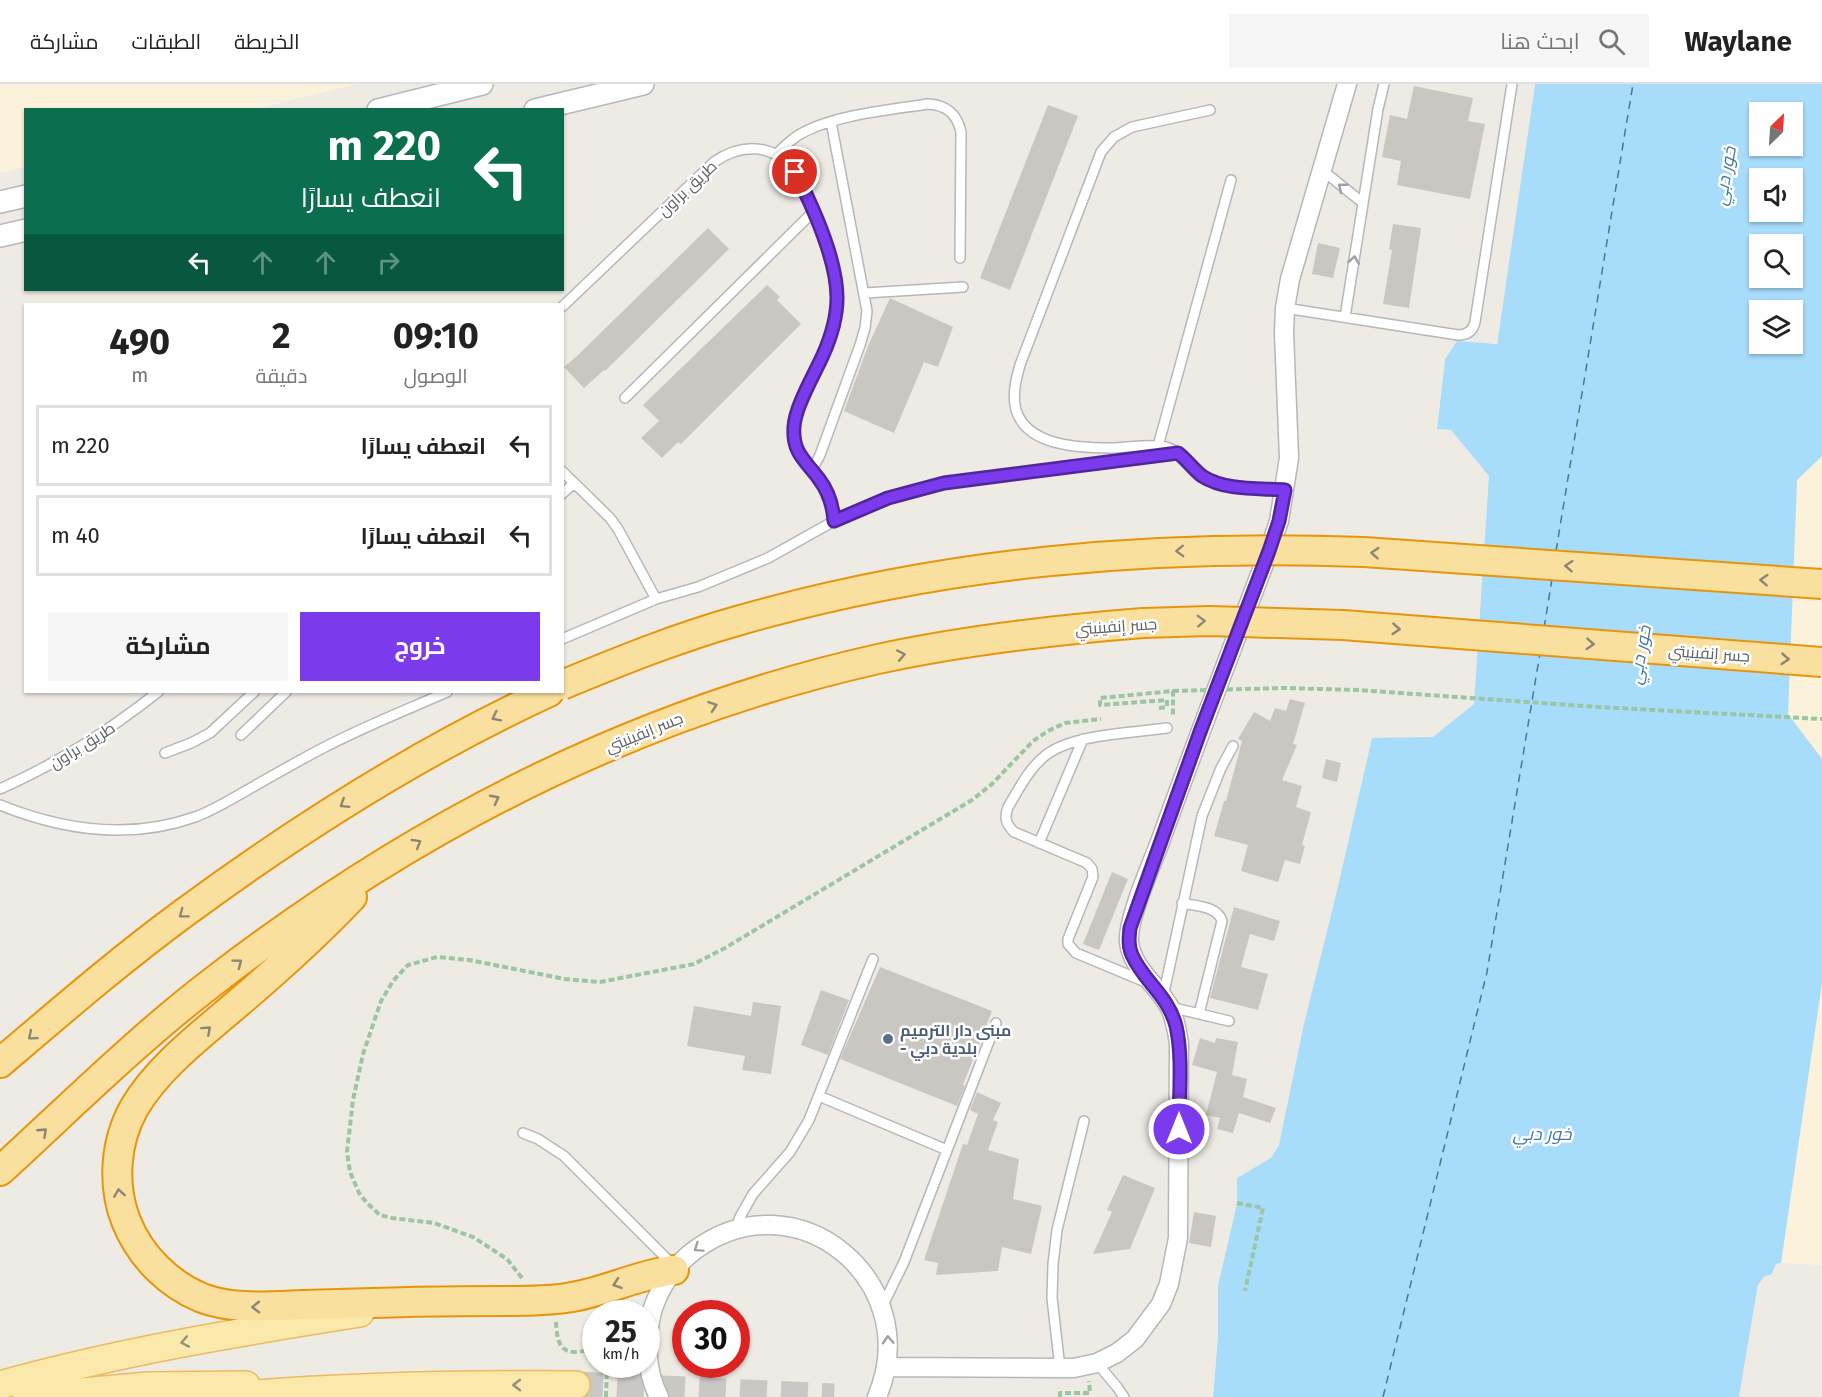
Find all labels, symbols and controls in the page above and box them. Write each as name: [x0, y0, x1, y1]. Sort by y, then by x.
search box: [1229, 14, 1649, 68]
icon: search: [1595, 25, 1628, 58]
text: Waylane: [1685, 25, 1792, 58]
text: ابحث هنا: [1500, 28, 1580, 55]
text: مشاركة: [30, 29, 99, 55]
text: الطبقات: [132, 29, 201, 55]
text: الخريطة: [234, 29, 300, 55]
north arrow: [1749, 102, 1803, 156]
map controls: [1749, 102, 1803, 354]
text: 220 m: [328, 121, 441, 171]
icon: left: [462, 132, 540, 210]
water label: خور دبي: [1709, 144, 1744, 208]
pin: [769, 146, 820, 197]
icon: arrive: [778, 155, 811, 188]
street label: طريق براون: [654, 156, 721, 221]
button: sound: [1749, 168, 1803, 222]
text: انعطف يسارًا: [301, 182, 441, 214]
one-way arrow: [1338, 184, 1349, 195]
button: search: [1749, 234, 1803, 288]
icon: left: [183, 246, 216, 279]
icon: ahead: [246, 246, 279, 279]
icon: ahead: [309, 246, 342, 279]
icon: right: [372, 246, 405, 279]
one-way arrow: [1348, 255, 1360, 264]
button: layers: [1749, 300, 1803, 354]
text: 2: [272, 314, 291, 358]
text: 09:10: [393, 314, 479, 358]
text: 490: [109, 320, 170, 364]
text: m: [131, 363, 148, 387]
text: دقيقة: [255, 364, 307, 388]
text: الوصول: [404, 364, 468, 388]
icon: left: [504, 429, 537, 462]
text: 220 m: [51, 432, 110, 459]
text: انعطف يسارًا: [361, 433, 486, 460]
icon: left: [504, 519, 537, 552]
text: 40 m: [51, 522, 100, 549]
text: انعطف يسارًا: [361, 523, 486, 550]
one-way arrow: [1175, 544, 1184, 557]
one-way arrow: [1370, 547, 1379, 560]
one-way arrow: [1565, 560, 1574, 573]
one-way arrow: [1759, 574, 1768, 587]
button: مشاركة: [48, 612, 288, 681]
button: خروج: [300, 612, 540, 681]
street label: جسر إنفينيتي: [1074, 614, 1158, 643]
one-way arrow: [1197, 615, 1206, 627]
one-way arrow: [1391, 622, 1400, 635]
water label: خور دبي: [1624, 623, 1659, 687]
one-way arrow: [1586, 637, 1595, 650]
street label: جسر إنفينيتي: [1667, 641, 1751, 670]
one-way arrow: [896, 649, 906, 662]
one-way arrow: [1780, 652, 1789, 665]
one-way arrow: [707, 701, 718, 714]
street label: جسر إنفينيتي: [603, 708, 687, 760]
one-way arrow: [491, 709, 502, 721]
street label: طريق براون: [46, 718, 119, 774]
one-way arrow: [489, 795, 500, 806]
one-way arrow: [340, 796, 350, 808]
one-way arrow: [411, 839, 421, 850]
one-way arrow: [179, 907, 190, 918]
one-way arrow: [231, 959, 242, 970]
place label: مبنى دار الترميم - بلدية دبي: [900, 1021, 1011, 1061]
one-way arrow: [200, 1026, 211, 1037]
one-way arrow: [28, 1029, 39, 1040]
marker: مبنى دار الترميم - بلدية دبي: [881, 1032, 895, 1046]
position arrow: [1147, 1097, 1211, 1161]
water label: خور دبي: [1512, 1123, 1573, 1148]
one-way arrow: [36, 1128, 47, 1139]
one-way arrow: [114, 1189, 126, 1198]
one-way arrow: [694, 1241, 705, 1252]
one-way arrow: [612, 1277, 623, 1290]
speed limit sign: 30: [672, 1300, 750, 1378]
one-way arrow: [252, 1301, 261, 1313]
text: 25: [605, 1314, 637, 1350]
one-way arrow: [181, 1335, 190, 1347]
one-way arrow: [882, 1336, 895, 1345]
text: km/h: [602, 1345, 640, 1363]
one-way arrow: [513, 1379, 522, 1391]

